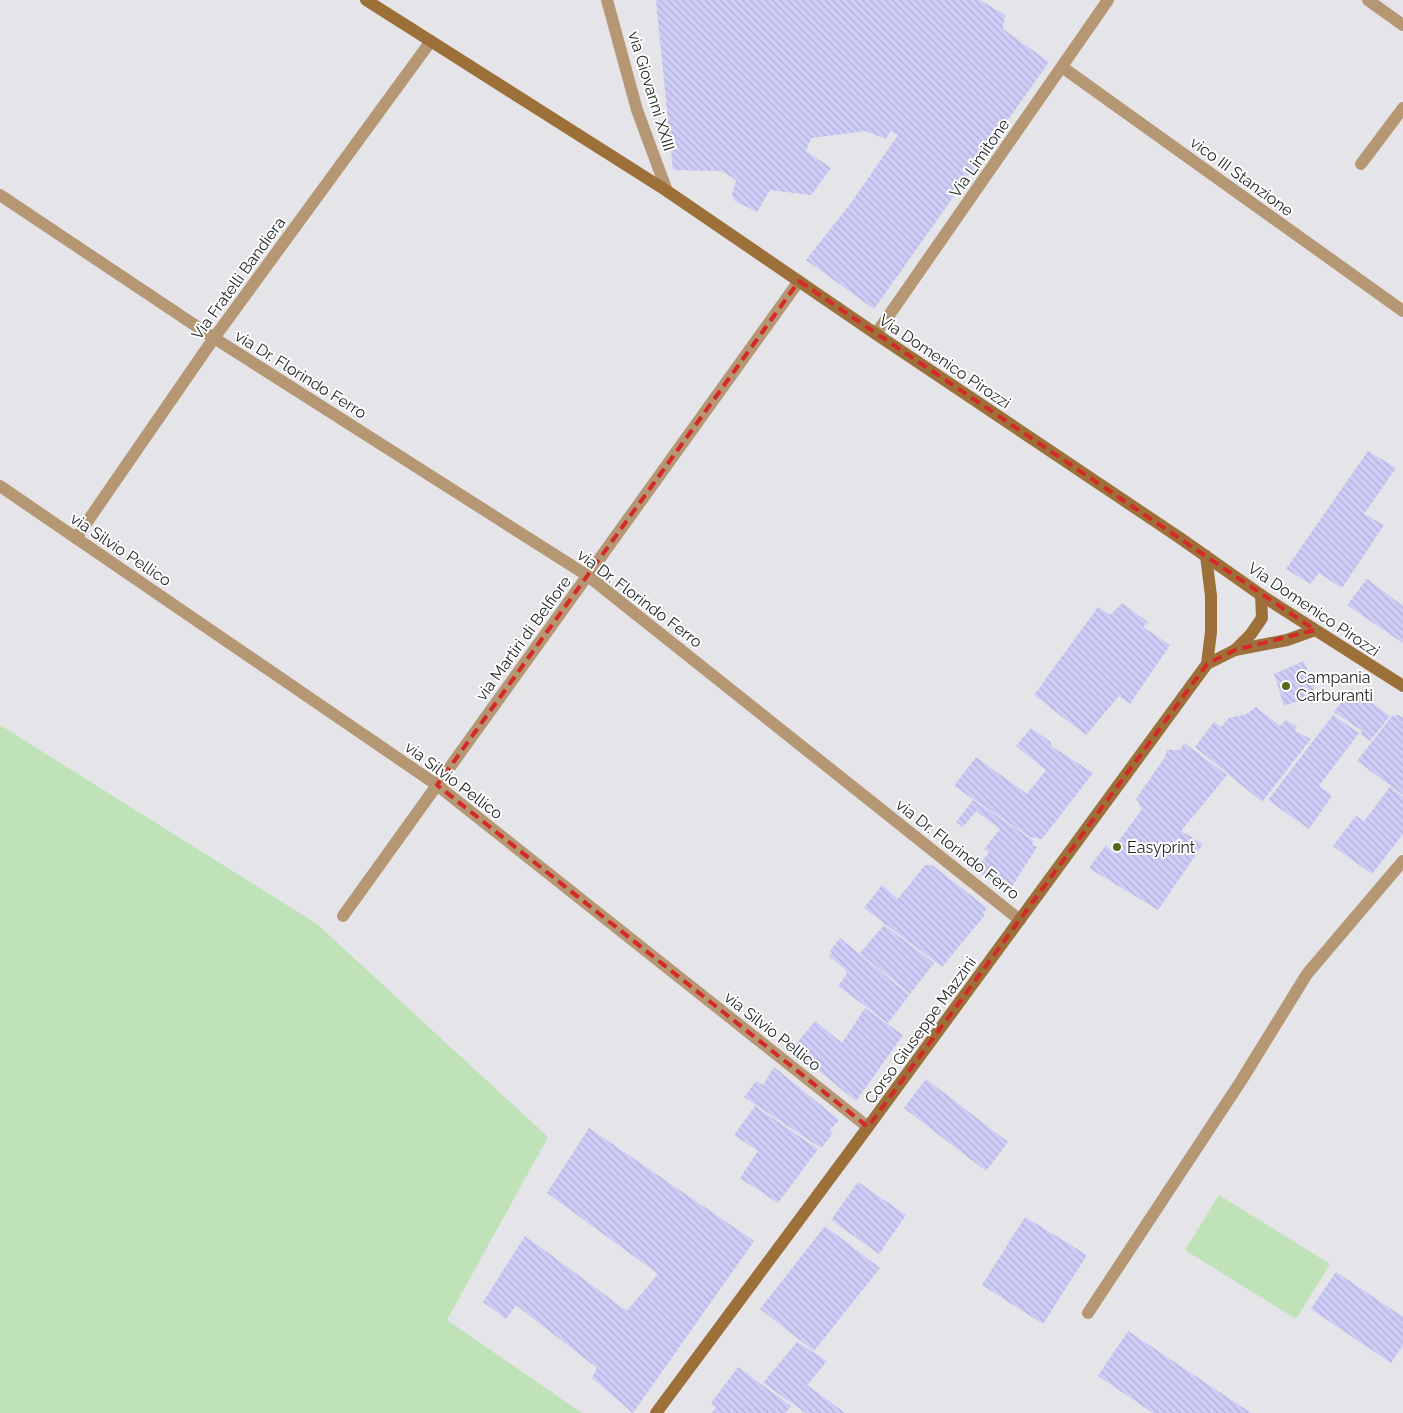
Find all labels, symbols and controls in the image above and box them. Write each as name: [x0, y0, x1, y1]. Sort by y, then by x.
street label: via Giovanni XXIII: [624, 29, 679, 153]
street label: Via Limitone: [945, 115, 1013, 201]
street label: vico III Stanzione: [1186, 133, 1297, 220]
street label: Via Fratelli Bandiera: [188, 213, 289, 343]
street label: Via Domenico Pirozzi: [875, 310, 1014, 413]
street label: via Dr. Florindo Ferro: [231, 326, 370, 423]
street label: via Silvio Pellico: [67, 509, 175, 590]
street label: via Dr. Florindo Ferro: [573, 545, 706, 652]
street label: Via Domenico Pirozzi: [1244, 558, 1383, 661]
street label: via Martiri di Belfiore: [472, 572, 575, 704]
place label: Campania Carburanti: [1296, 668, 1373, 705]
marker: Campania Carburanti: [1280, 680, 1292, 692]
street label: via Silvio Pellico: [401, 738, 506, 823]
street label: via Dr. Florindo Ferro: [892, 795, 1023, 904]
place label: Easyprint: [1127, 838, 1196, 857]
marker: Easyprint: [1111, 841, 1123, 853]
street label: Corso Giuseppe Mazzini: [861, 953, 980, 1107]
street label: via Silvio Pellico: [721, 988, 825, 1075]

